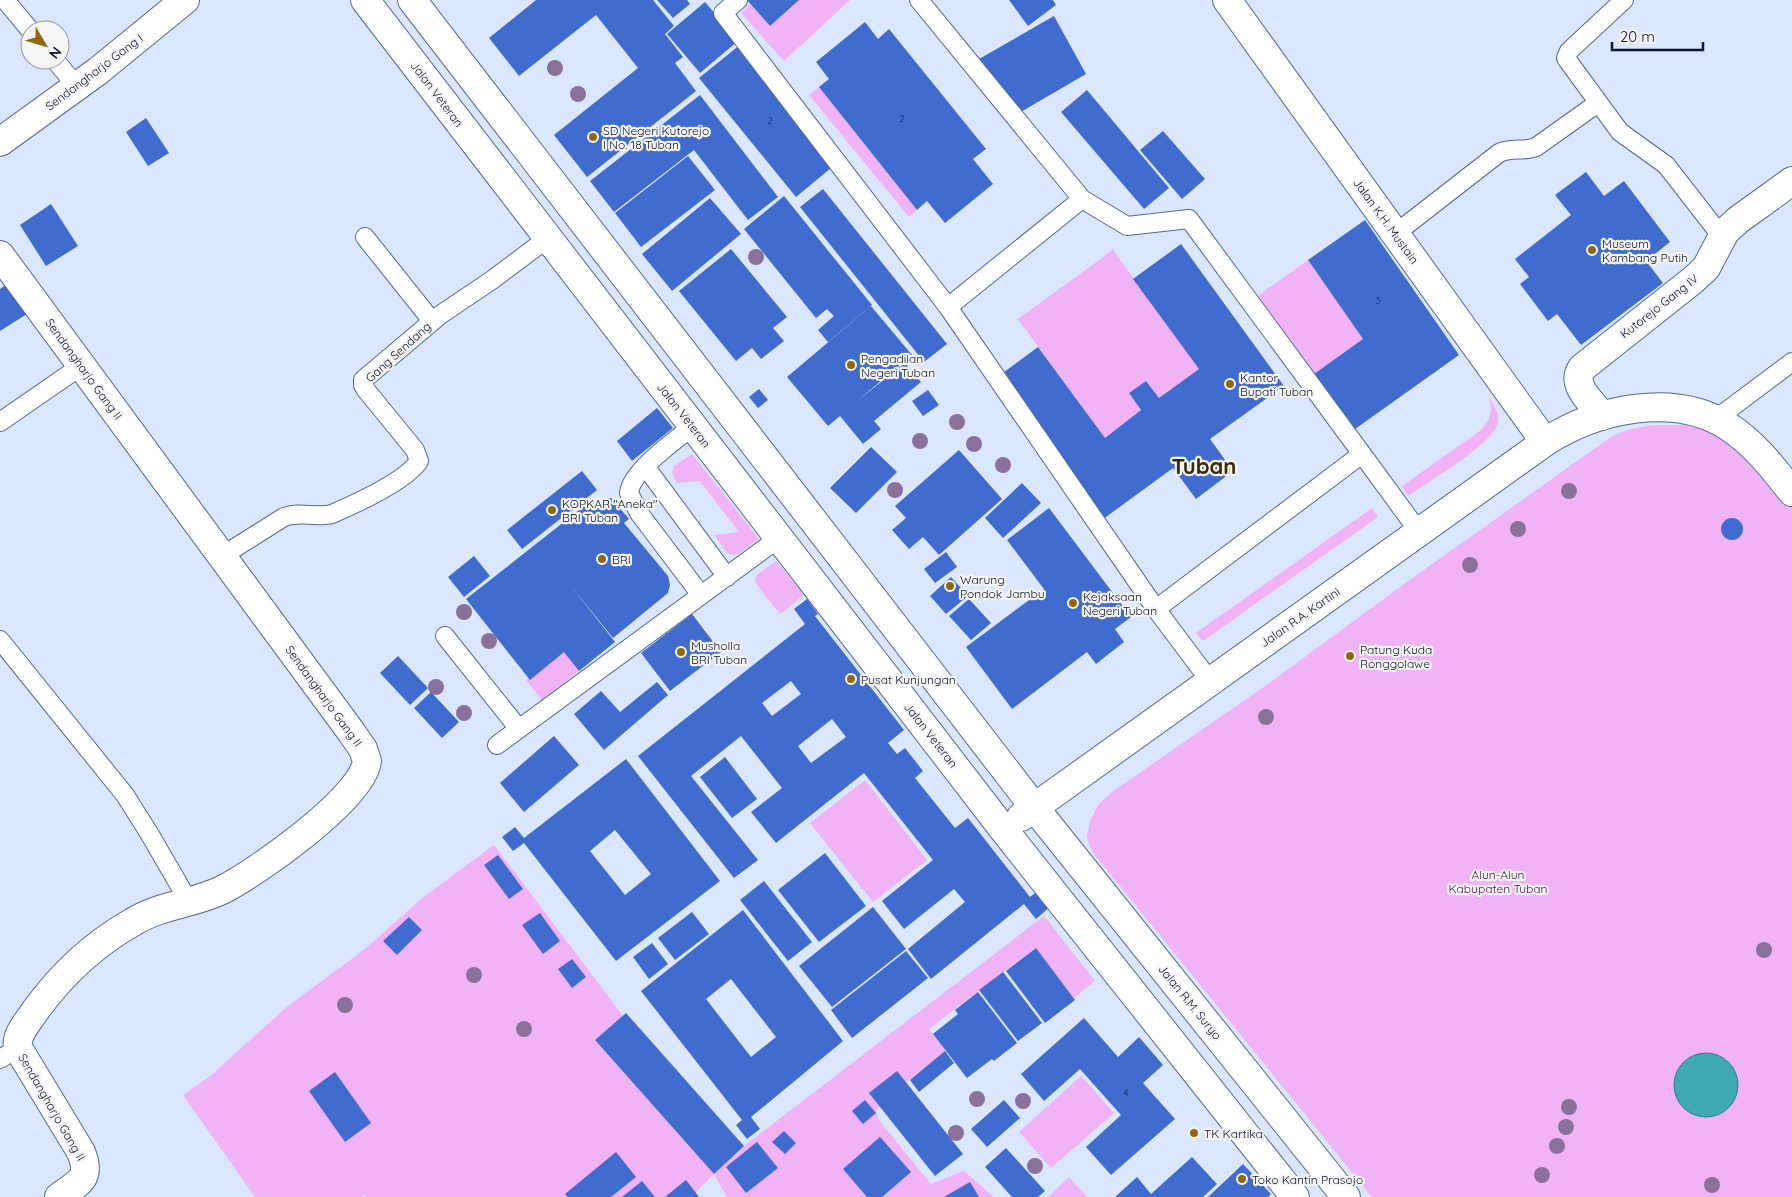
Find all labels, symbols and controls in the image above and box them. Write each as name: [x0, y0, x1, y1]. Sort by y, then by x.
north arrow: [20, 20, 70, 70]
scale bar: [1612, 20, 1703, 52]
text: 20 m: [1620, 27, 1655, 46]
street label: Sendangharjo Gang I: [42, 30, 146, 114]
text: N: [45, 43, 66, 63]
street label: Jalan Veteran: [407, 58, 467, 130]
house number: 2: [899, 112, 905, 125]
house number: 2: [767, 114, 773, 127]
place label: SD Negeri Kutorejo I No. 18 Tuban: [603, 123, 709, 152]
marker: SD Negeri Kutorejo I No. 18 Tuban: [587, 131, 599, 143]
street label: Jalan K.H. Mustain: [1350, 175, 1422, 267]
place label: Museum Kambang Putih: [1602, 236, 1688, 265]
marker: Museum Kambang Putih: [1586, 244, 1598, 256]
street label: Kutorejo Gang IV: [1617, 271, 1701, 341]
house number: 3: [1375, 294, 1381, 307]
street label: Sendangharjo Gang II: [42, 316, 126, 422]
street label: Gang Sendang: [362, 319, 434, 385]
place label: Pengadilan Negeri Tuban: [861, 351, 935, 380]
marker: Pengadilan Negeri Tuban: [845, 359, 857, 371]
place label: Kantor Bupati Tuban: [1240, 370, 1313, 399]
marker: Kantor Bupati Tuban: [1224, 378, 1236, 390]
street label: Jalan Veteran: [654, 380, 714, 450]
district label: Tuban: [1172, 452, 1236, 480]
place label: KOPKAR "Aneka" BRI Tuban: [562, 496, 658, 525]
marker: KOPKAR "Aneka" BRI Tuban: [546, 504, 558, 516]
place label: BRI: [612, 552, 631, 567]
marker: BRI: [596, 553, 608, 565]
place label: Warung Pondok Jambu: [960, 572, 1045, 601]
marker: Warung Pondok Jambu: [944, 580, 956, 592]
street label: Jalan R.A. Kartini: [1257, 584, 1343, 650]
place label: Kejaksaan Negeri Tuban: [1083, 589, 1157, 618]
marker: Kejaksaan Negeri Tuban: [1067, 597, 1079, 609]
place label: Musholla BRI Tuban: [691, 638, 747, 667]
place label: Patung Kuda Ronggolawe: [1360, 642, 1432, 671]
street label: Sendangharjo Gang II: [282, 643, 366, 749]
marker: Musholla BRI Tuban: [675, 646, 687, 658]
marker: Patung Kuda Ronggolawe: [1344, 650, 1356, 662]
place label: Pusat Kunjungan: [861, 672, 956, 687]
marker: Pusat Kunjungan: [845, 673, 857, 685]
street label: Jalan Veteran: [901, 700, 961, 770]
park label: Alun-Alun Kabupaten Tuban: [1448, 867, 1548, 896]
street label: Jalan R.M. Suryo: [1155, 961, 1225, 1043]
street label: Sendangharjo Gang II: [15, 1051, 89, 1163]
house number: 4: [1123, 1086, 1129, 1099]
place label: TK Kartika: [1204, 1126, 1263, 1141]
marker: TK Kartika: [1188, 1127, 1200, 1139]
place label: Toko Kantin Prasojo: [1252, 1172, 1363, 1187]
marker: Toko Kantin Prasojo: [1236, 1173, 1248, 1185]

